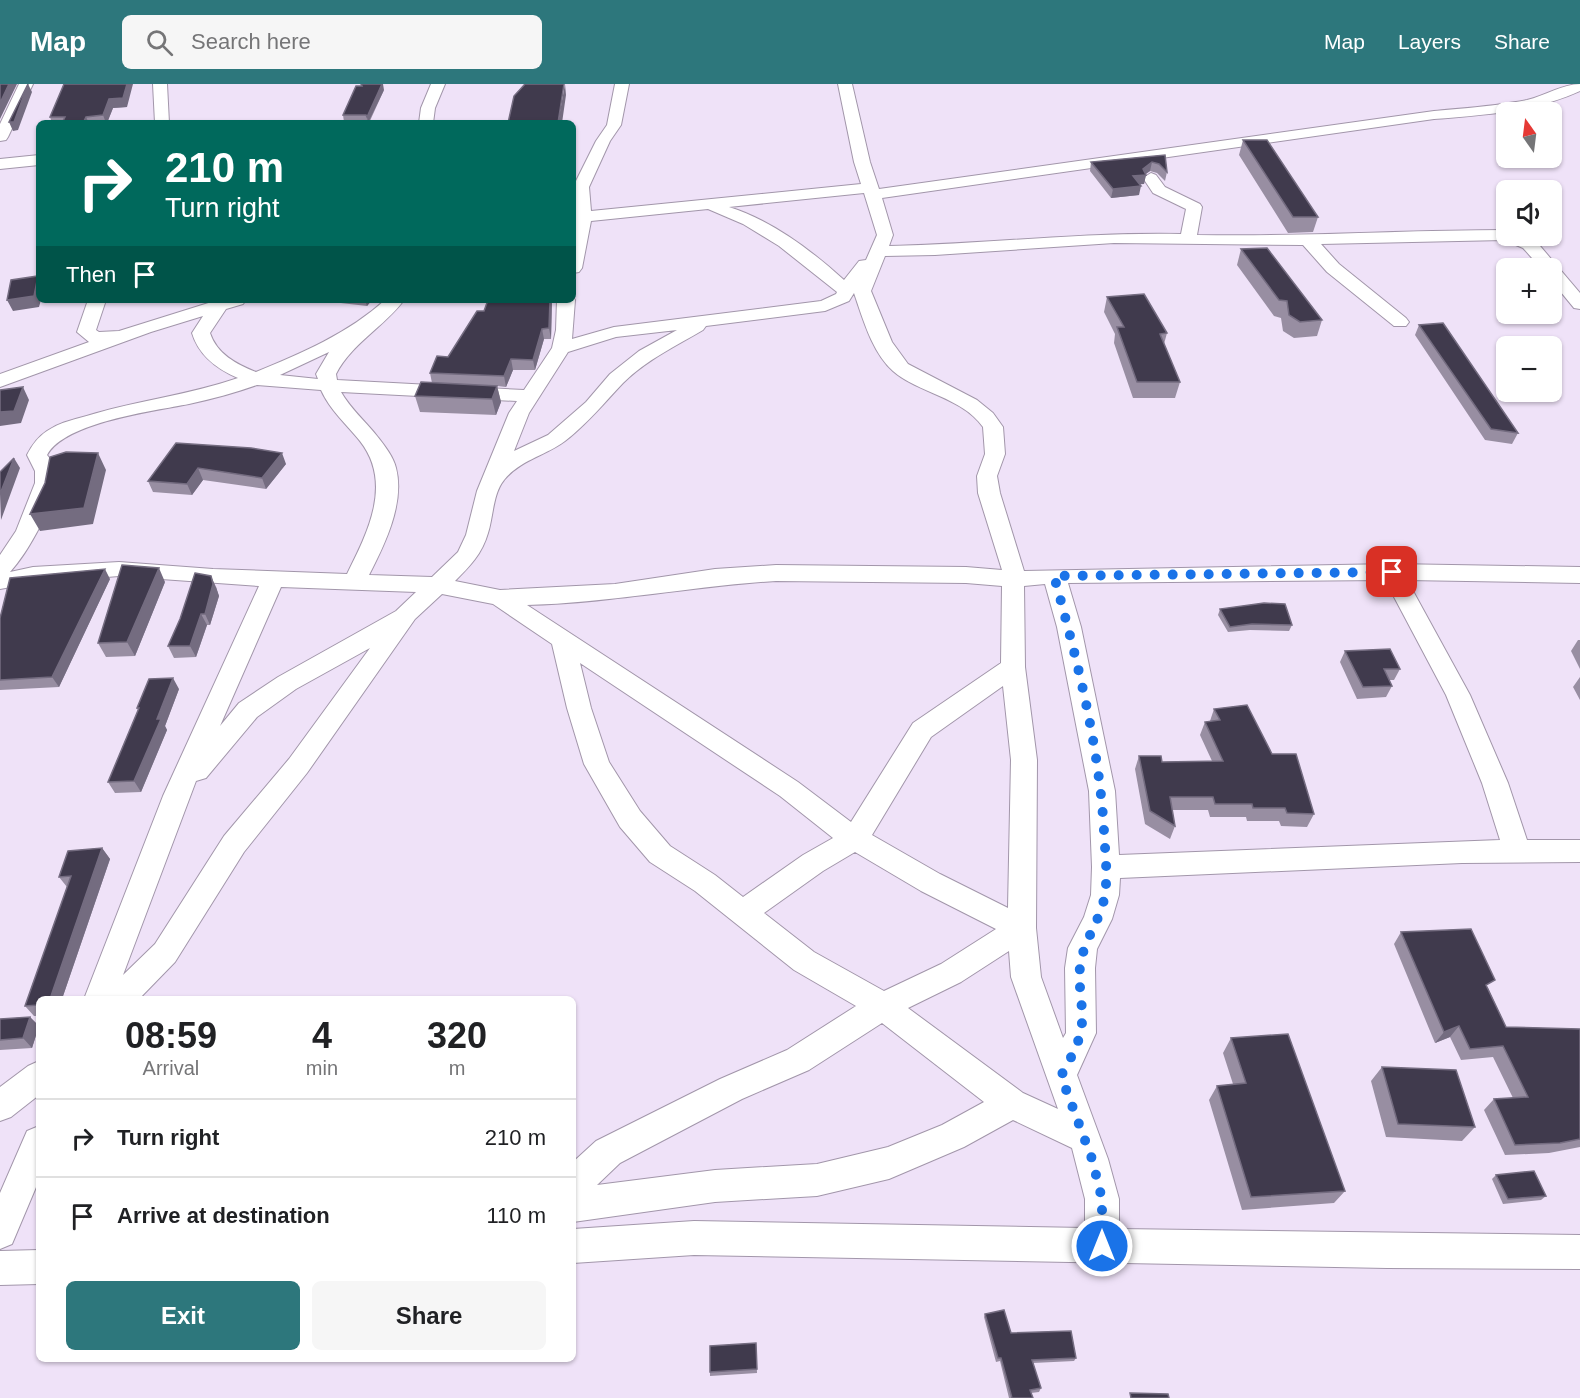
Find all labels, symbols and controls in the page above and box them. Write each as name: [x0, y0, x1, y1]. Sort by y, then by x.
search box: [122, 15, 542, 69]
text: Map: [30, 26, 86, 57]
icon: search: [143, 26, 176, 59]
text: Search here: [191, 29, 311, 54]
text: Map: [1324, 30, 1365, 53]
text: Layers: [1398, 30, 1461, 53]
text: Share: [1494, 30, 1550, 53]
north arrow: [1496, 102, 1562, 168]
map controls: [1496, 102, 1562, 402]
icon: right: [66, 144, 144, 222]
text: 210 m: [165, 144, 284, 191]
button: sound: [1496, 180, 1562, 246]
text: Turn right: [165, 193, 280, 223]
icon: arrive: [128, 258, 161, 291]
button: +: [1496, 258, 1562, 324]
text: Then: [66, 262, 116, 287]
button: −: [1496, 336, 1562, 402]
pin: [1366, 546, 1417, 597]
icon: arrive: [1375, 555, 1408, 588]
text: 08:59: [125, 1015, 217, 1056]
text: 4: [312, 1015, 332, 1056]
text: 320: [427, 1015, 487, 1056]
text: Arrival: [143, 1057, 199, 1079]
text: min: [306, 1057, 338, 1079]
text: m: [449, 1057, 465, 1079]
icon: right: [66, 1122, 99, 1155]
text: Turn right: [117, 1125, 219, 1150]
text: 210 m: [485, 1125, 546, 1150]
icon: arrive: [66, 1200, 99, 1233]
text: Arrive at destination: [117, 1203, 330, 1228]
text: 110 m: [486, 1203, 546, 1228]
position arrow: [1070, 1214, 1134, 1278]
button: Exit: [66, 1281, 300, 1350]
button: Share: [312, 1281, 546, 1350]

